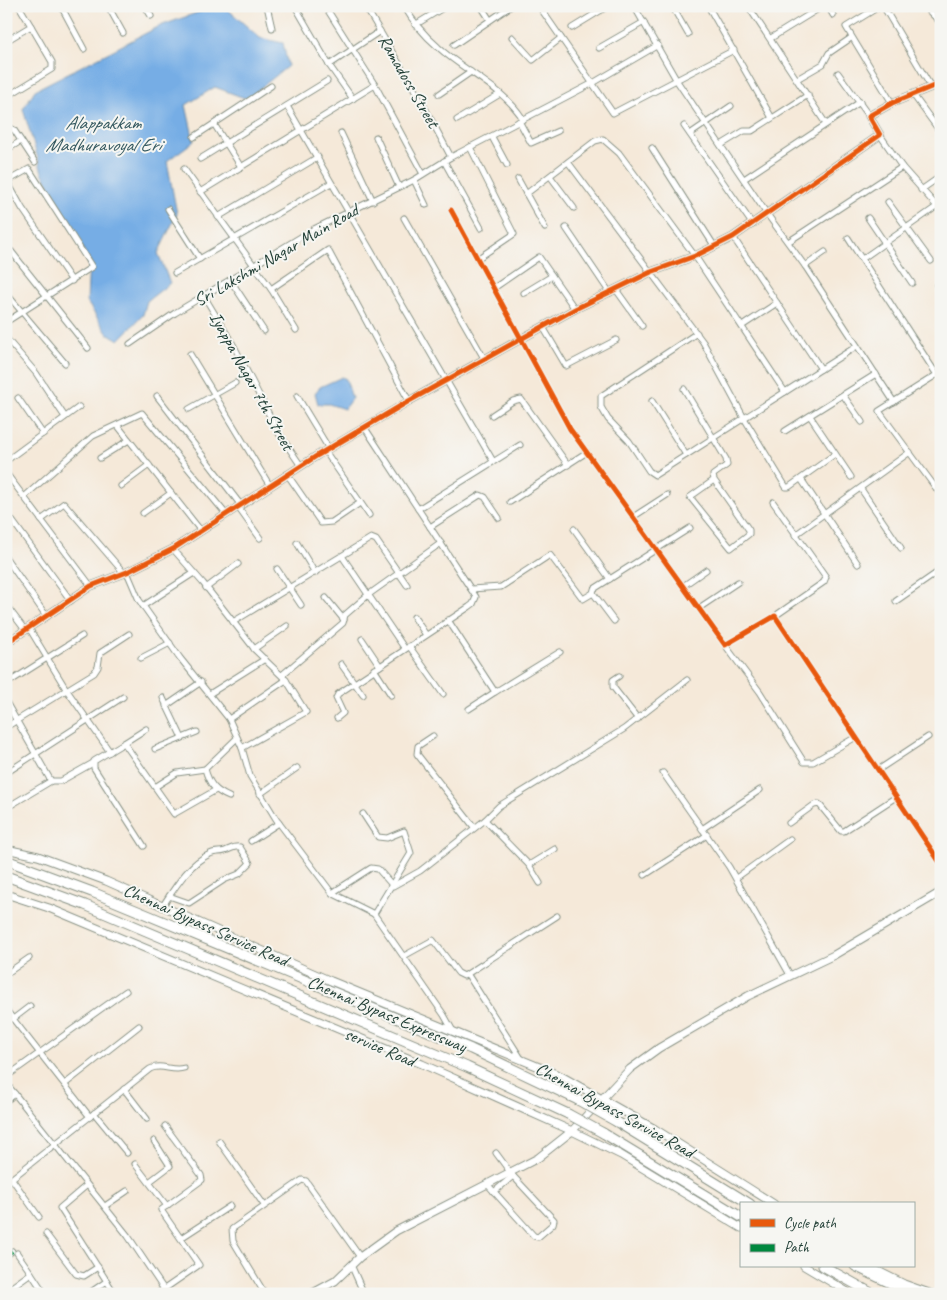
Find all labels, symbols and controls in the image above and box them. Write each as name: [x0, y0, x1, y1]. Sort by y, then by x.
street label: Ramadoss Street: [374, 31, 445, 133]
water label: Alappakkam Madhuravoyal Eri: [45, 111, 165, 157]
street label: Sri Lakshmi Nagar Main Road: [190, 197, 365, 311]
street label: Iyappa Nagar 7th Street: [205, 308, 300, 456]
street label: Chennai Bypass Service Road: [120, 879, 294, 972]
street label: Chennai Bypass Expressway: [304, 971, 471, 1058]
street label: service Road: [341, 1022, 421, 1073]
street label: Chennai Bypass Service Road: [532, 1057, 701, 1164]
legend: [740, 1202, 914, 1268]
text: Cycle path: [784, 1214, 836, 1233]
text: Path: [784, 1238, 810, 1257]

